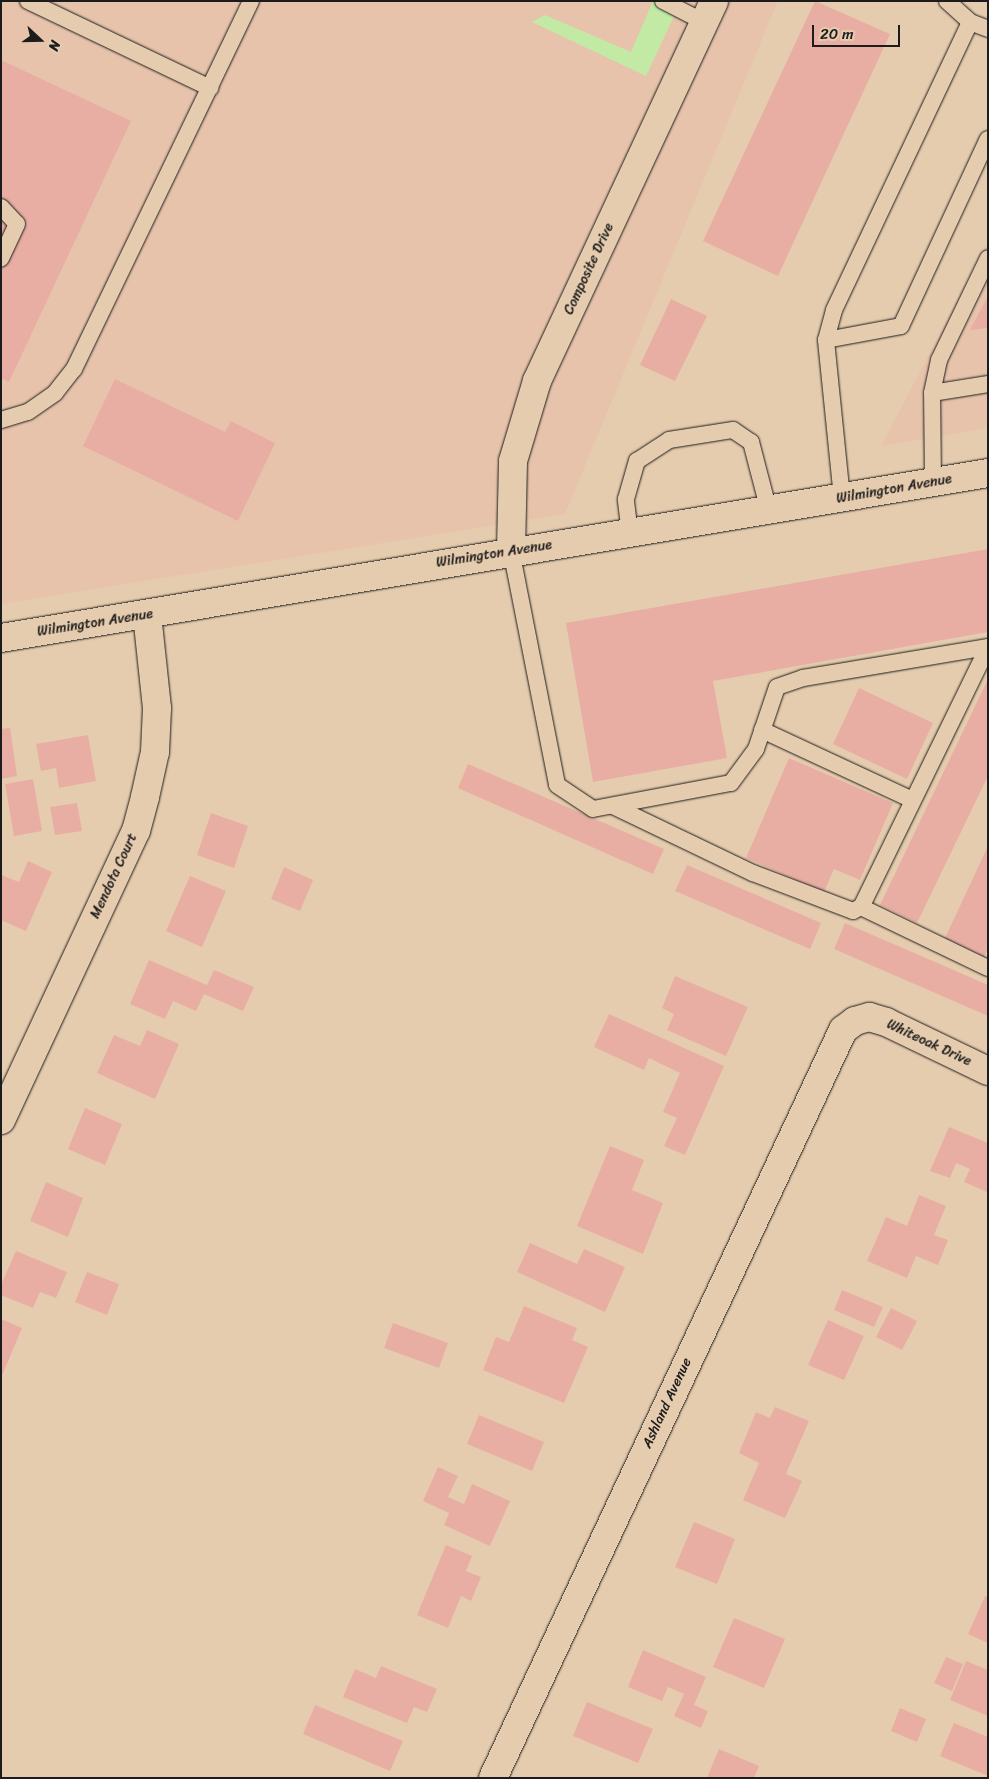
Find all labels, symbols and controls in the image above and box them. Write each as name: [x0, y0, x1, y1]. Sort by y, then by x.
north arrow: [15, 15, 65, 65]
scale bar: [814, 15, 902, 47]
text: 20 m: [820, 21, 854, 47]
text: N: [41, 37, 68, 55]
street label: Composite Drive: [560, 220, 618, 318]
street label: Wilmington Avenue: [835, 471, 953, 507]
street label: Wilmington Avenue: [435, 537, 553, 571]
street label: Wilmington Avenue: [36, 606, 154, 640]
street label: Mendota Court: [87, 831, 141, 921]
street label: Whiteoak Drive: [884, 1016, 974, 1070]
street label: Ashland Avenue: [639, 1355, 695, 1451]

